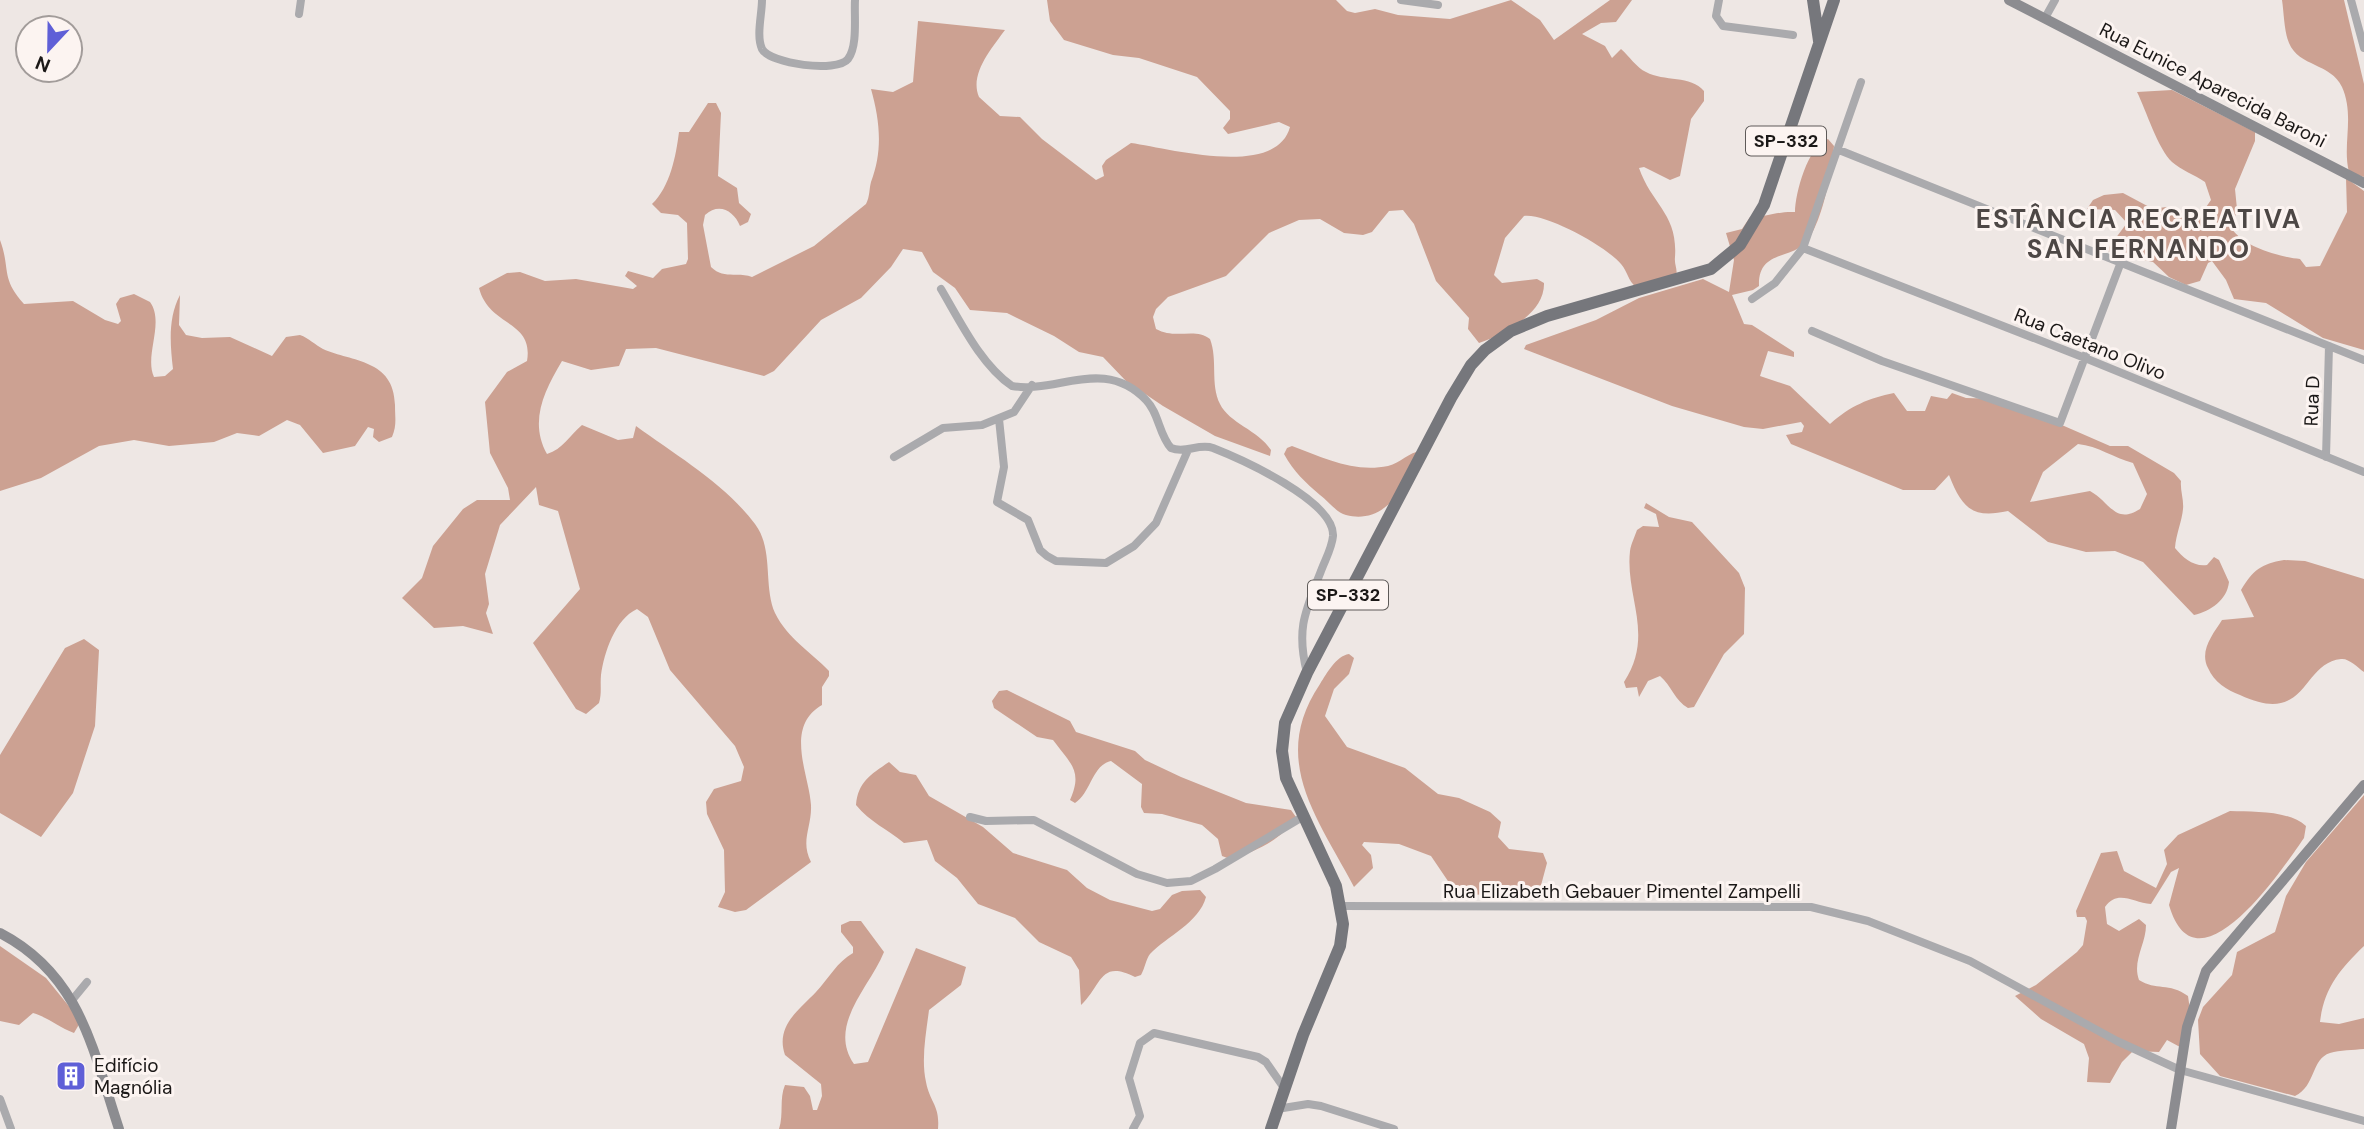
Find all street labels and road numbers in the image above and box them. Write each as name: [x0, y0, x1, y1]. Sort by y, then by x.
street label: Rua Eunice Aparecida Baroni: [2095, 17, 2331, 153]
road number: SP-332: [1746, 126, 1826, 156]
street label: Rua Caetano Olivo: [2011, 302, 2169, 386]
street label: Rua D: [2299, 375, 2325, 427]
road number: SP-332: [1308, 580, 1388, 610]
street label: Rua Elizabeth Gebauer Pimentel Zampelli: [1443, 879, 1801, 904]

